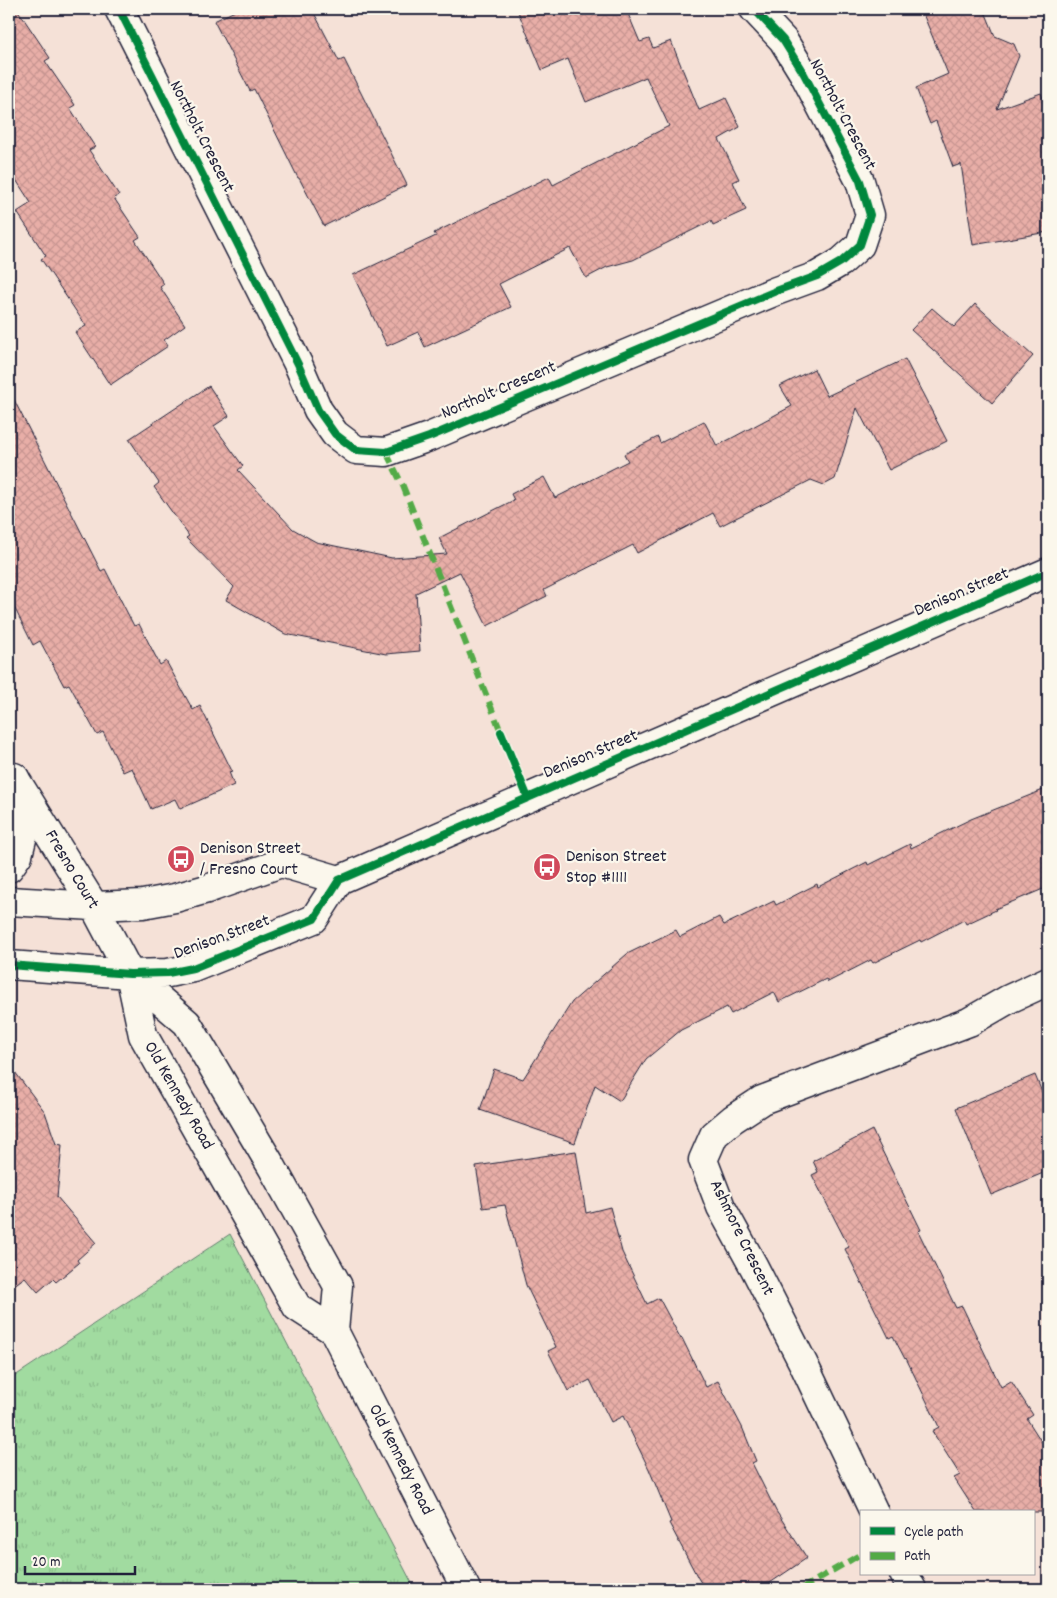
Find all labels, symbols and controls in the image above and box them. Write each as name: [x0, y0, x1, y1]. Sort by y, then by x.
street label: Northolt Crescent: [802, 55, 882, 175]
street label: Northolt Crescent: [162, 77, 240, 198]
street label: Northolt Crescent: [438, 355, 561, 426]
street label: Denison Street: [911, 562, 1014, 624]
street label: Denison Street: [540, 724, 643, 786]
street label: Fresno Court: [37, 826, 105, 915]
place label: Denison Street / Fresno Court: [200, 837, 301, 883]
bus stop icon: Denison Street / Fresno Court: [166, 844, 196, 874]
place label: Denison Street Stop #1111: [566, 845, 667, 891]
bus stop icon: Denison Street Stop #1111: [532, 852, 562, 882]
street label: Denison Street: [170, 909, 274, 967]
street label: Old Kennedy Road: [137, 1037, 219, 1155]
street label: Ashmore Crescent: [702, 1176, 780, 1300]
street label: Old Kennedy Road: [361, 1400, 439, 1520]
legend: [860, 1510, 1034, 1576]
text: Cycle path: [904, 1522, 964, 1544]
scale bar: [25, 1543, 135, 1575]
text: Path: [904, 1546, 930, 1568]
text: 20 m: [32, 1552, 60, 1574]

